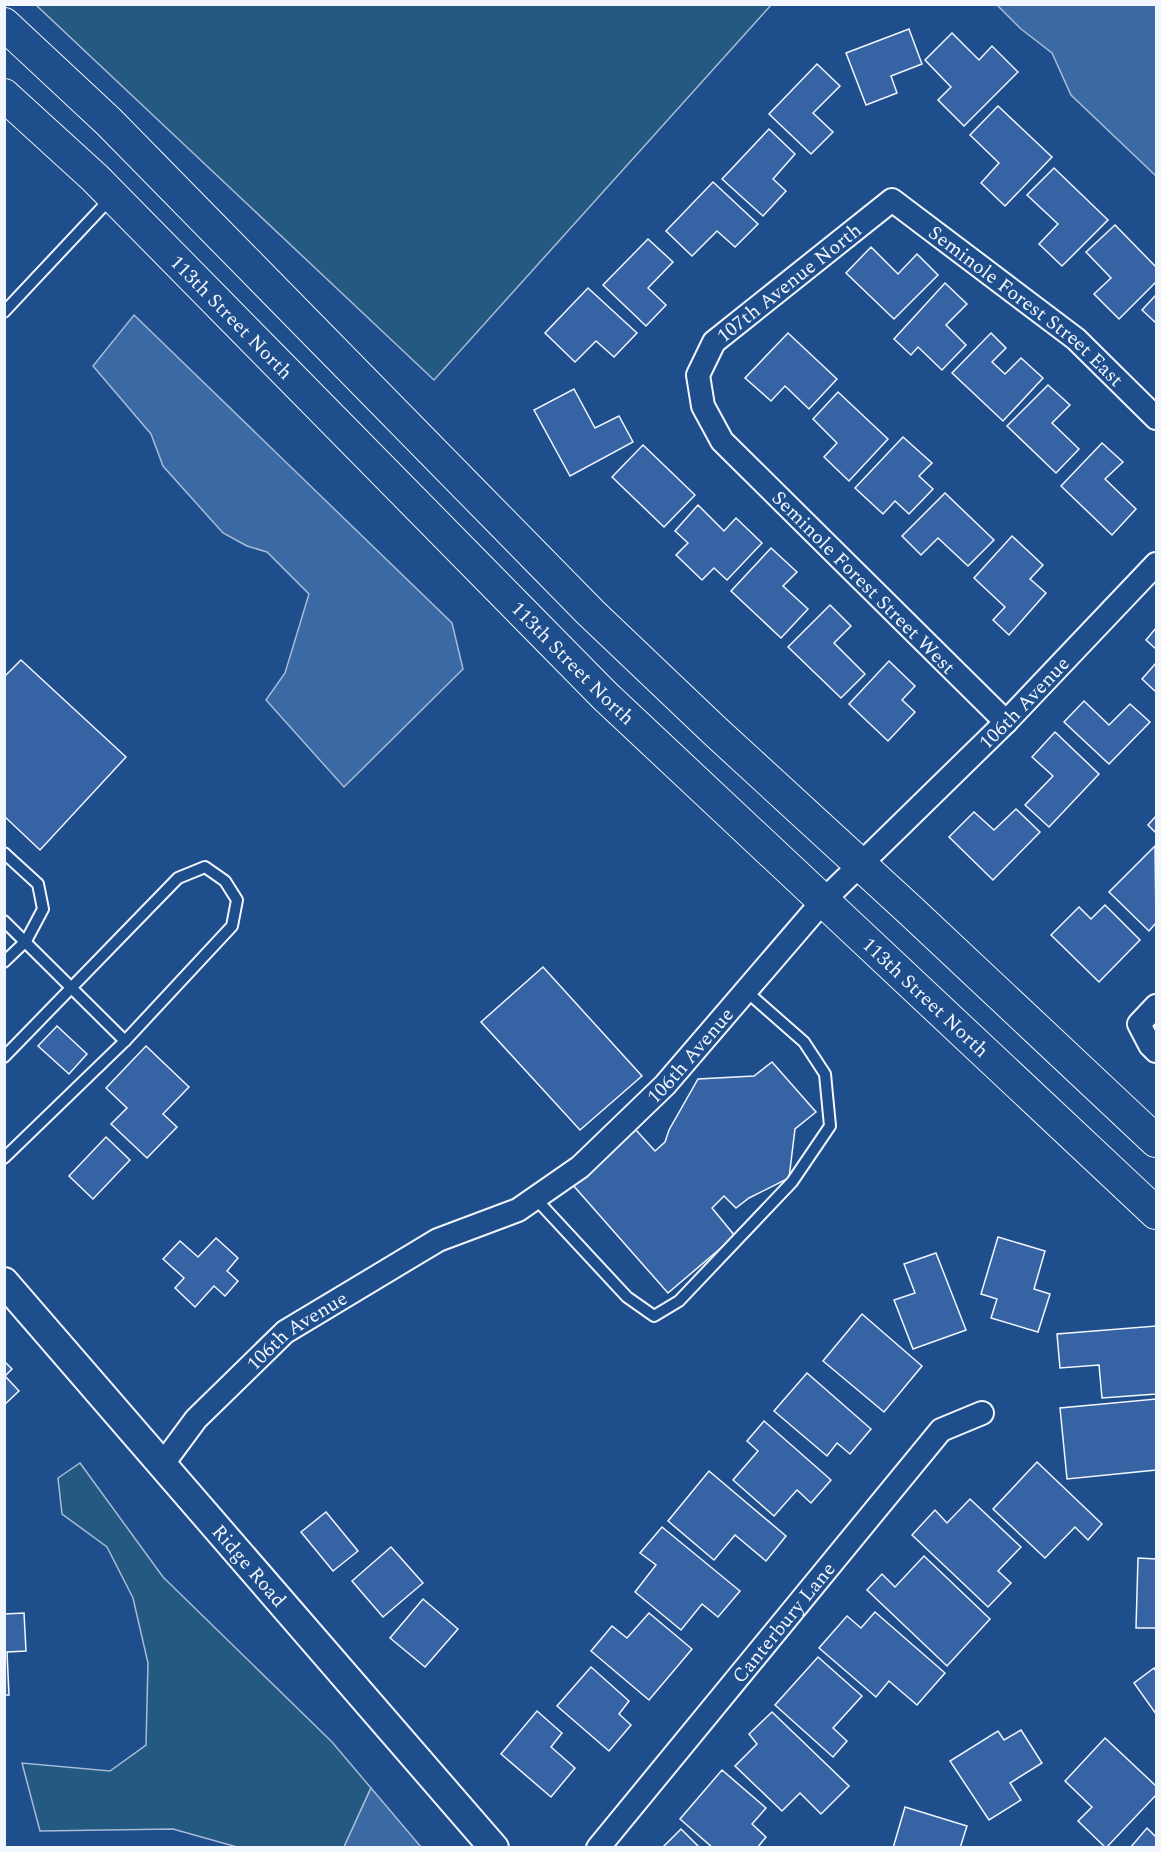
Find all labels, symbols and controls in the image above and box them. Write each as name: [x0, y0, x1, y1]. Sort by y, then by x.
street label: 107th Avenue North: [710, 216, 868, 350]
street label: Seminole Forest Street East: [921, 218, 1130, 394]
street label: 113th Street North: [162, 248, 299, 387]
street label: Seminole Forest Street West: [764, 484, 962, 682]
street label: 113th Street North: [503, 595, 641, 732]
street label: 106th Avenue: [972, 650, 1077, 757]
street label: 113th Street North: [855, 930, 995, 1065]
street label: 106th Avenue: [640, 1001, 741, 1111]
street label: 106th Avenue: [240, 1284, 353, 1378]
street label: Ridge Road: [204, 1518, 293, 1614]
street label: Canterbury Lane: [725, 1556, 843, 1690]

